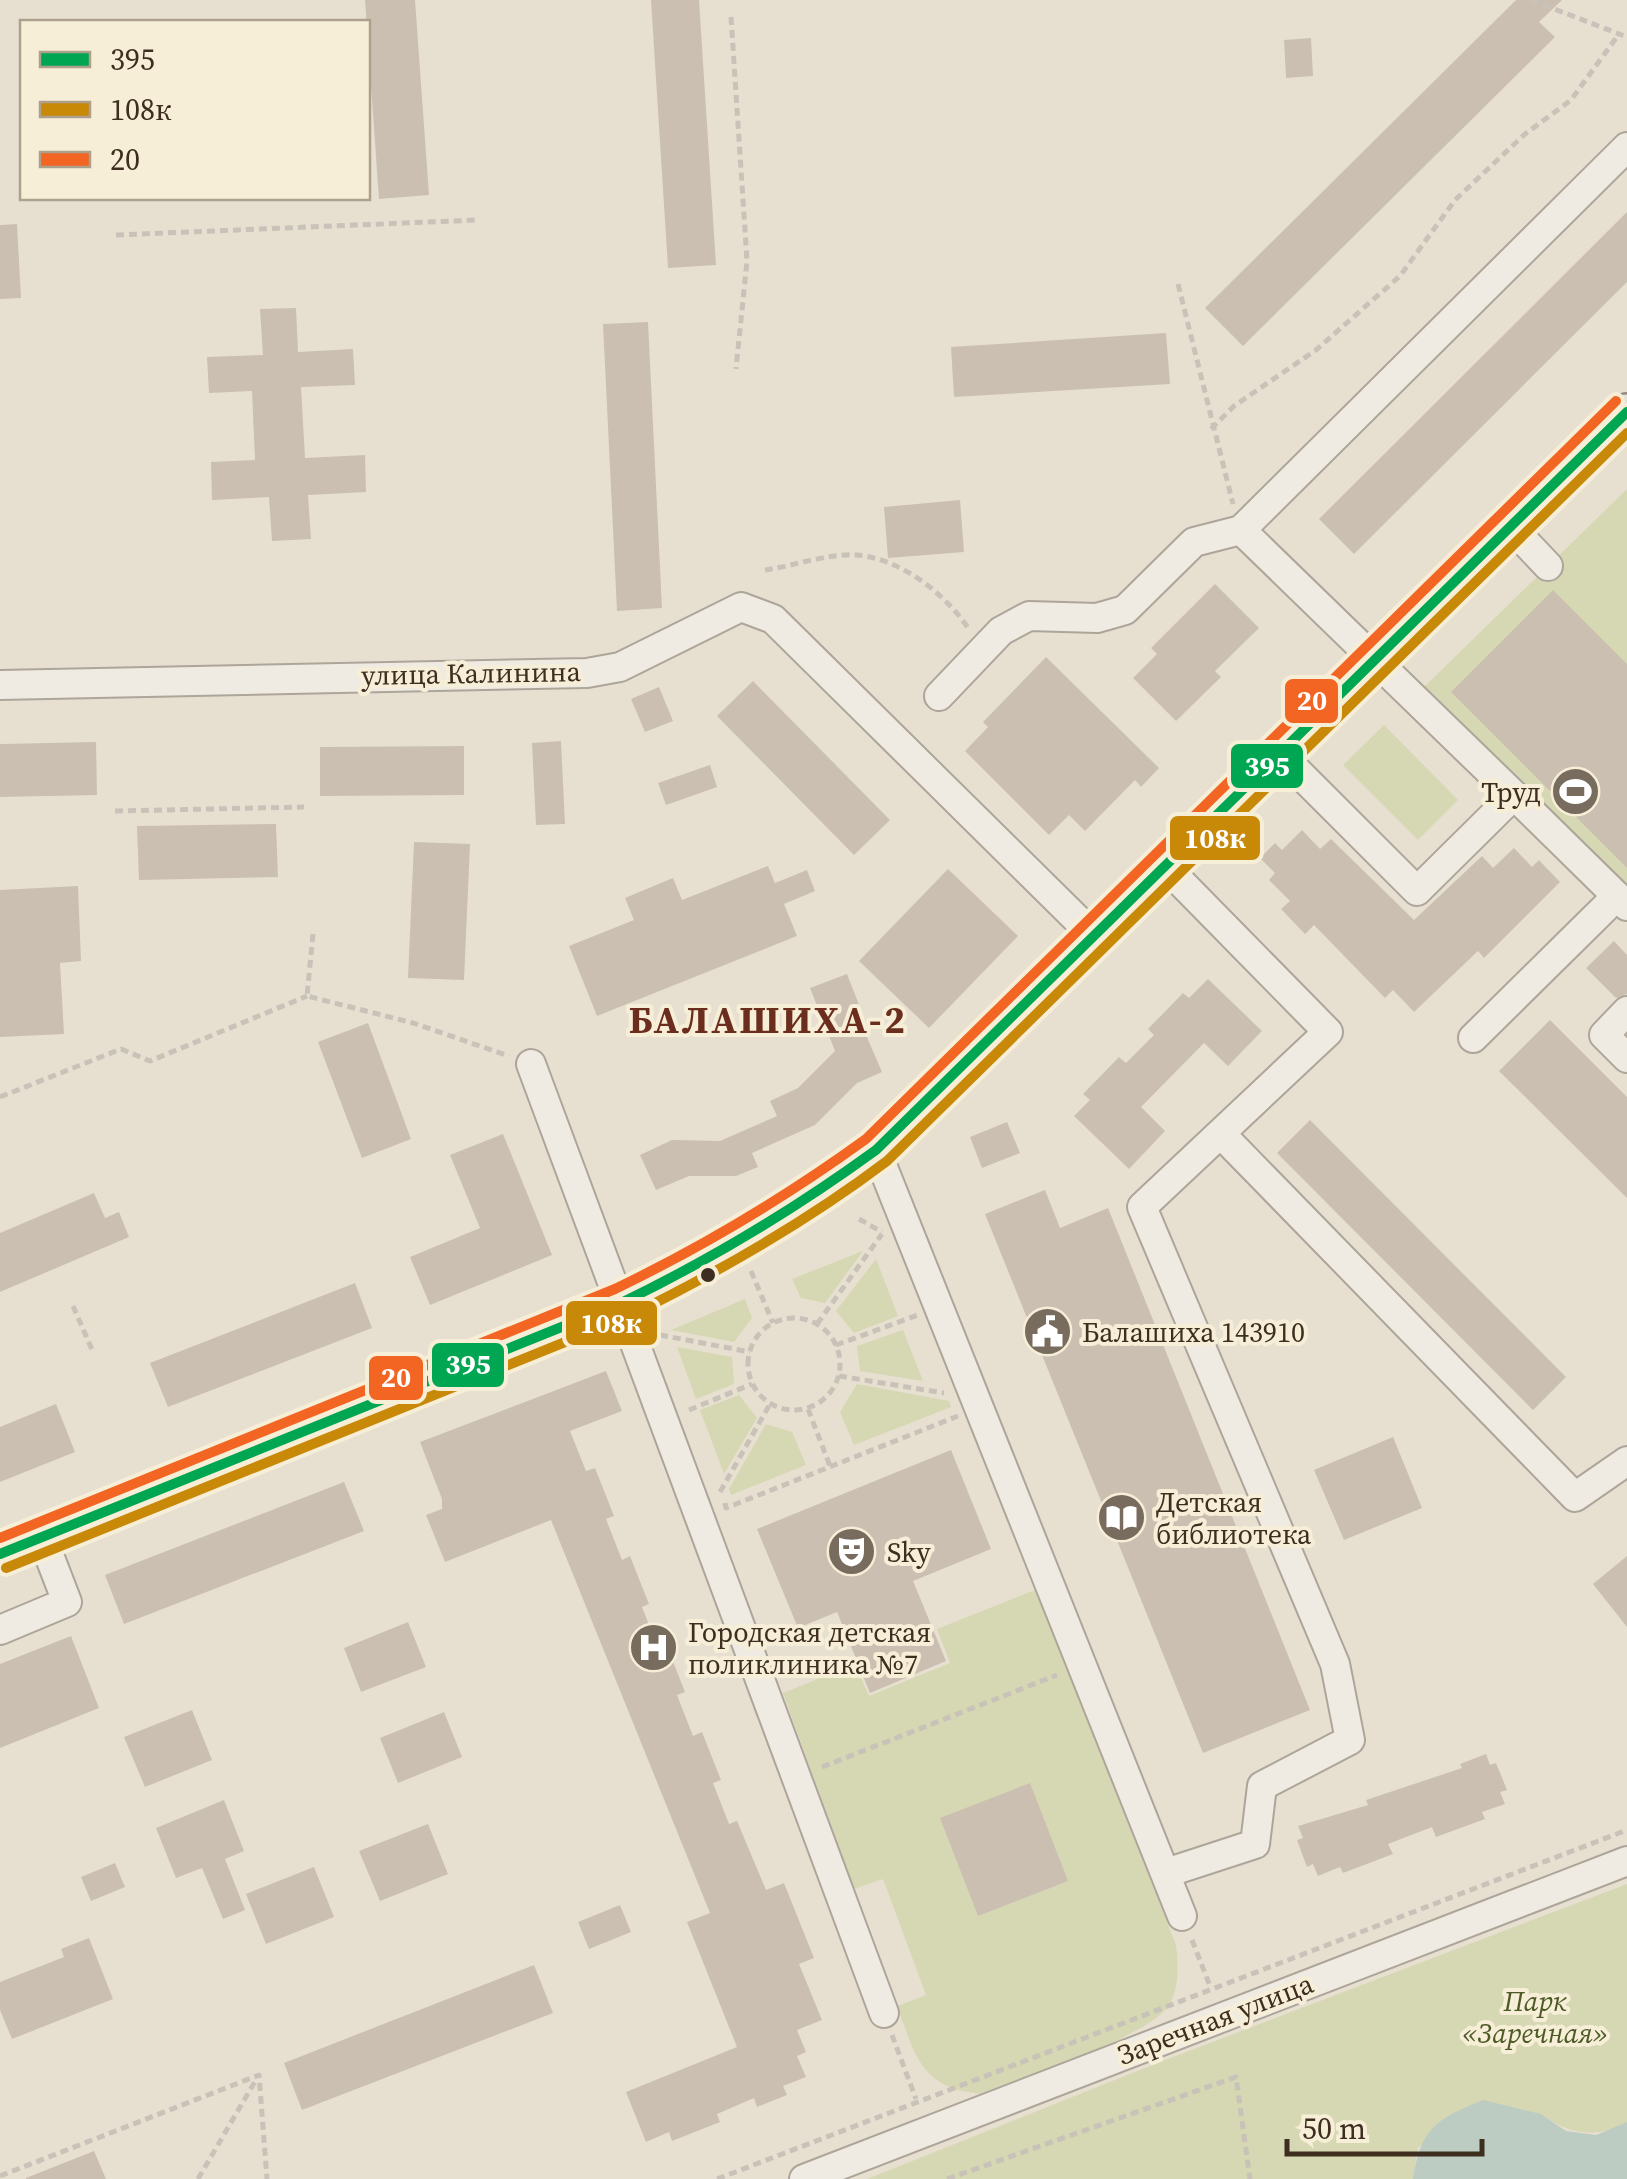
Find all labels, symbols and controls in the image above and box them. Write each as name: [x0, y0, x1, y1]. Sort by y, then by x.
legend: [20, 20, 370, 200]
text: 395: [110, 39, 155, 80]
text: 108к: [110, 89, 172, 130]
text: 20: [110, 139, 140, 180]
street label: улица Калинина: [361, 652, 582, 694]
line badge: 20: [1283, 677, 1340, 725]
text: 20: [1297, 681, 1327, 719]
line badge: 395: [1229, 742, 1305, 790]
text: 395: [1244, 747, 1290, 785]
sports icon: Труд: [1550, 766, 1602, 818]
place label: Труд: [1481, 773, 1541, 811]
line badge: 108к: [1168, 814, 1262, 862]
text: 108к: [1184, 819, 1247, 857]
district label: БАЛАШИХА-2: [629, 994, 907, 1046]
unlabelled marker: [698, 1265, 718, 1285]
line badge: 108к: [564, 1299, 659, 1347]
text: 108к: [580, 1304, 643, 1342]
public building icon: Балашиха 143910: [1021, 1306, 1073, 1358]
place label: Балашиха 143910: [1082, 1313, 1305, 1351]
line badge: 395: [430, 1341, 506, 1389]
text: 395: [445, 1345, 491, 1383]
line badge: 20: [367, 1354, 425, 1402]
text: 20: [381, 1358, 411, 1396]
place label: Детская библиотека: [1156, 1483, 1312, 1553]
library icon: Детская библиотека: [1095, 1492, 1147, 1544]
theatre icon: Sky: [826, 1526, 878, 1578]
place label: Sky: [887, 1533, 931, 1571]
place label: Городская детская поликлиника №7: [688, 1613, 931, 1683]
hospital icon: Городская детская поликлиника №7: [627, 1622, 679, 1674]
street label: Заречная улица: [1112, 1964, 1319, 2074]
park label: Парк «Заречная»: [1462, 1982, 1608, 2052]
scale bar: [1287, 2094, 1482, 2156]
text: 50 m: [1302, 2108, 1366, 2149]

